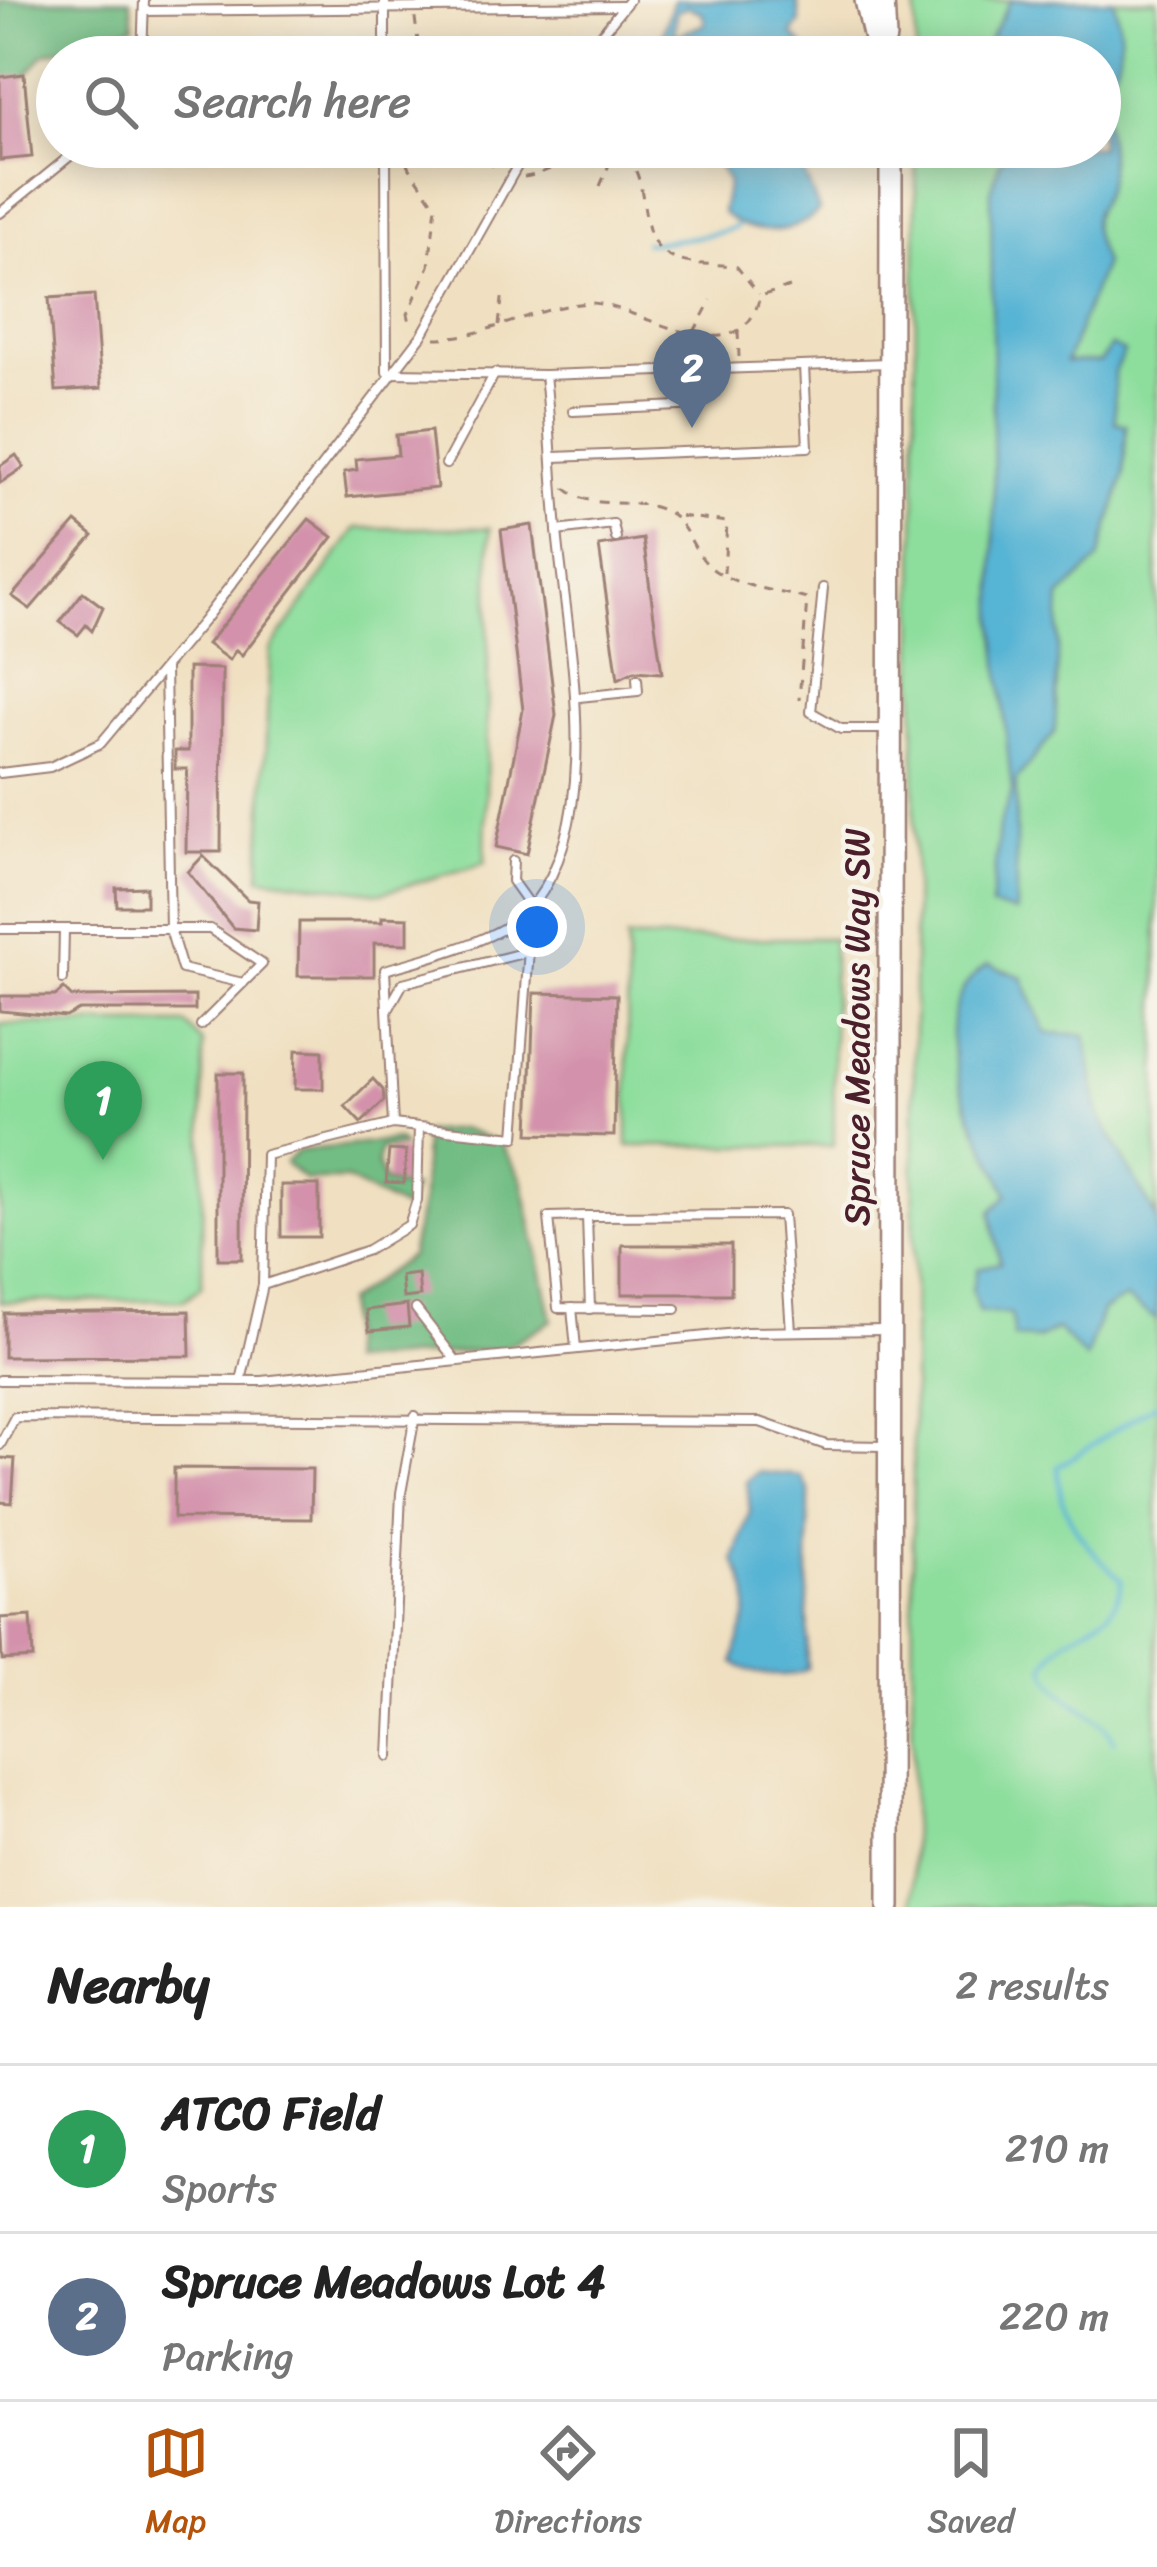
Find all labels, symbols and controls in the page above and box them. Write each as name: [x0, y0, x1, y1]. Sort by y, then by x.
search box: [36, 36, 1121, 168]
text: Search here: [174, 62, 411, 142]
icon: search: [78, 69, 144, 135]
pin: 2: [653, 329, 731, 428]
street label: Spruce Meadows Way SW: [825, 828, 889, 1226]
your location: [507, 897, 567, 957]
pin: 1: [64, 1061, 142, 1160]
text: Nearby: [48, 1940, 209, 2030]
text: 2 results: [955, 1951, 1109, 2020]
text: ATCO Field: [162, 2074, 380, 2154]
text: 1: [79, 2114, 95, 2183]
text: 210 m: [1005, 2114, 1109, 2183]
text: Sports: [162, 2154, 277, 2223]
text: Spruce Meadows Lot 4: [162, 2242, 605, 2322]
text: 2: [76, 2282, 98, 2351]
text: 220 m: [999, 2282, 1109, 2351]
text: Parking: [162, 2322, 294, 2391]
tab: Map: [143, 2420, 209, 2550]
tab: Directions: [494, 2420, 642, 2550]
tab: Saved: [927, 2420, 1014, 2550]

